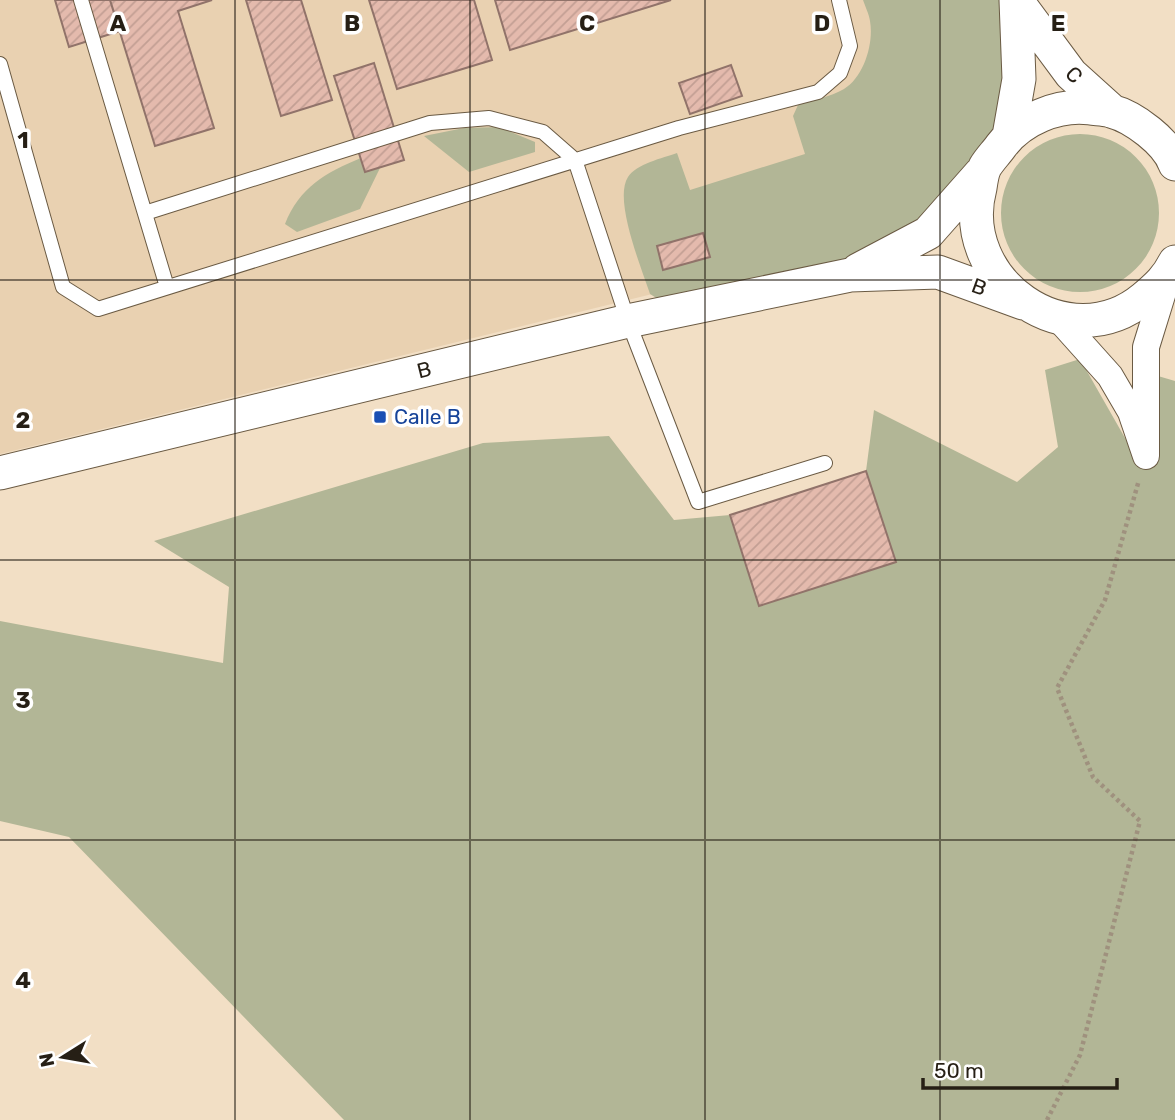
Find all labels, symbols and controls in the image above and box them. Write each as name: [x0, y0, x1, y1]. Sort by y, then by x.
text: A: [110, 9, 127, 37]
text: B: [344, 9, 360, 37]
text: C: [579, 9, 595, 37]
text: D: [814, 9, 830, 37]
text: E: [1051, 9, 1065, 37]
street label: C: [1061, 61, 1088, 88]
text: 1: [17, 126, 29, 154]
street label: B: [968, 272, 990, 301]
street label: B: [414, 356, 434, 383]
place label: Calle B: [394, 404, 461, 429]
text: 2: [16, 406, 30, 434]
marker: Calle B: [372, 409, 388, 425]
text: 3: [15, 686, 31, 714]
text: 4: [15, 966, 31, 994]
north arrow: [28, 1022, 98, 1092]
scale bar: [923, 1046, 1117, 1090]
text: N: [34, 1051, 59, 1069]
text: 50 m: [934, 1058, 984, 1083]

